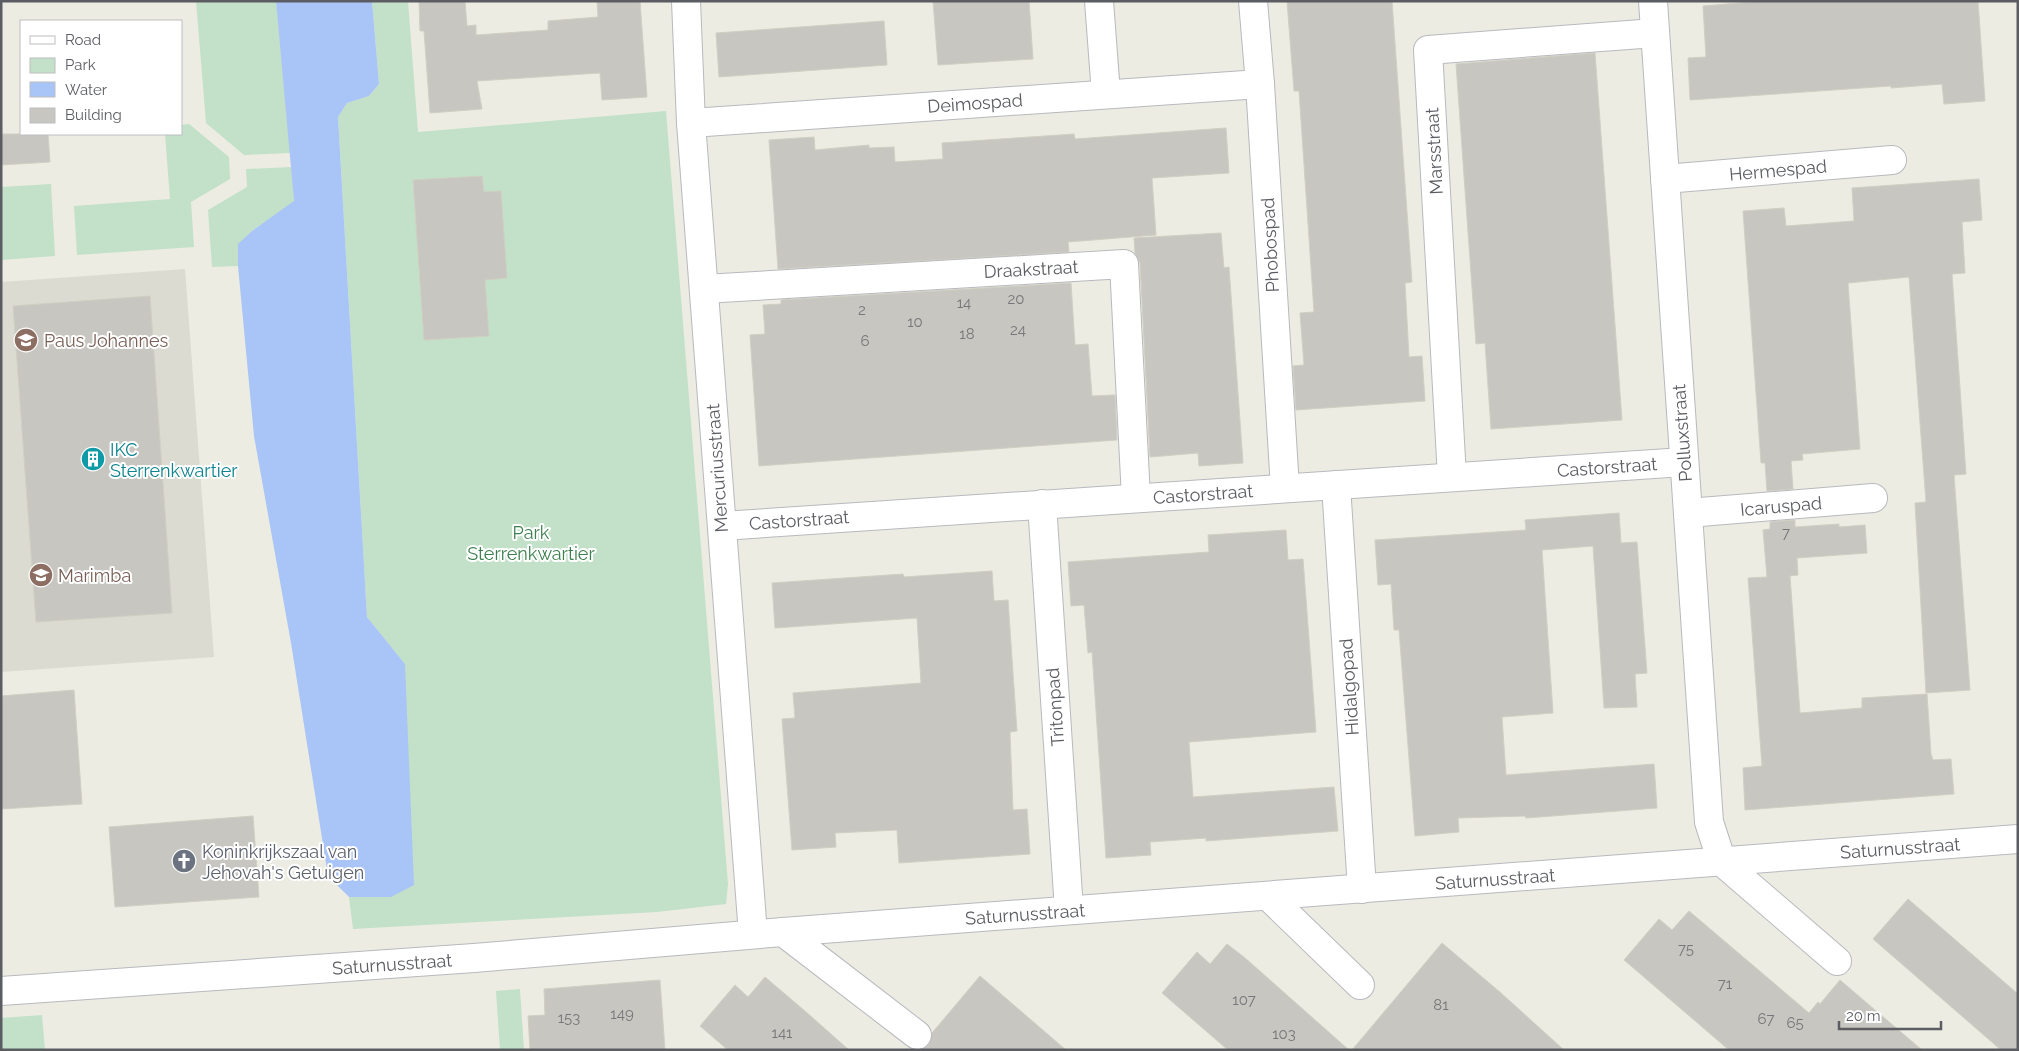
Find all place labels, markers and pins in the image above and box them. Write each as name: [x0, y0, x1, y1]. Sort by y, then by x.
school or university icon: Paus Johannes: [13, 327, 39, 353]
place label: Paus Johannes: [44, 330, 168, 351]
place label: IKC Sterrenkwartier: [110, 439, 238, 481]
building icon: IKC Sterrenkwartier: [80, 446, 106, 472]
school or university icon: Marimba: [28, 562, 54, 588]
place label: Marimba: [58, 565, 131, 586]
place label: Koninkrijkszaal van Jehovah's Getuigen: [202, 841, 364, 883]
church icon: Koninkrijkszaal van Jehovah's Getuigen: [171, 848, 197, 874]

